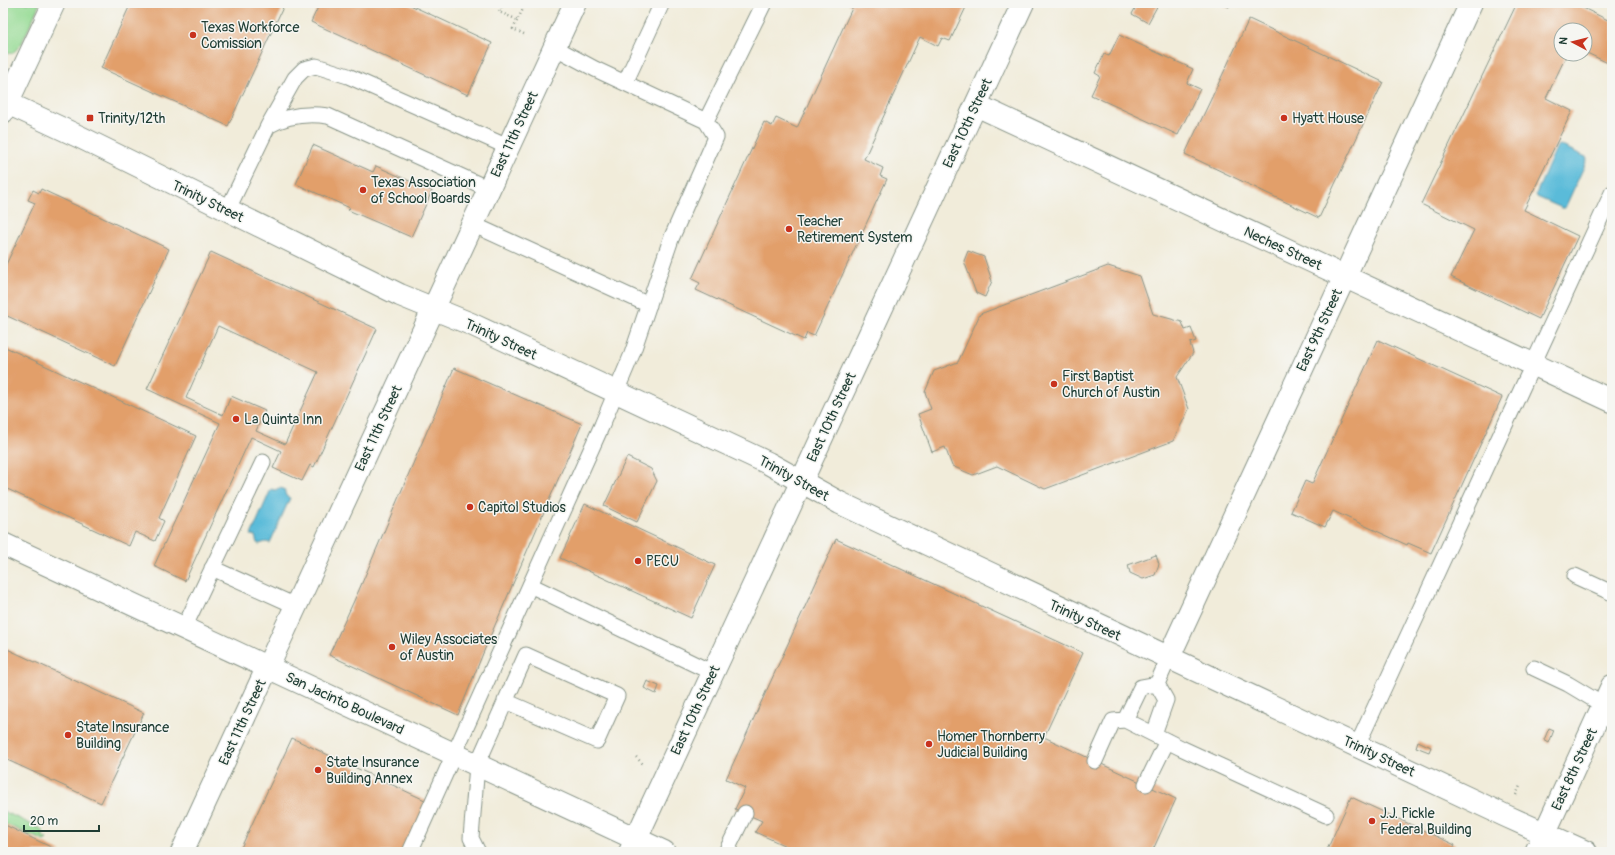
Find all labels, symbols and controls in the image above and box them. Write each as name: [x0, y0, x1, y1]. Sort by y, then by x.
place label: Texas Workforce Comission: [201, 19, 299, 52]
north arrow: [1553, 22, 1593, 62]
marker: Texas Workforce Comission: [188, 30, 198, 40]
text: N: [1557, 36, 1571, 45]
street label: East 10th Street: [939, 75, 996, 171]
street label: East 11th Street: [487, 88, 542, 180]
place label: Trinity/12th: [98, 110, 165, 127]
place label: Hyatt House: [1292, 110, 1364, 127]
marker: Trinity/12th: [85, 113, 95, 123]
marker: Hyatt House: [1279, 113, 1289, 123]
place label: Texas Association of School Boards: [371, 174, 476, 207]
street label: Trinity Street: [169, 177, 247, 226]
marker: Texas Association of School Boards: [358, 185, 368, 195]
place label: Teacher Retirement System: [797, 213, 912, 246]
street label: Neches Street: [1241, 223, 1325, 274]
marker: Teacher Retirement System: [784, 224, 794, 234]
street label: East 9th Street: [1293, 286, 1346, 374]
street label: Trinity Street: [462, 315, 540, 364]
place label: First Baptist Church of Austin: [1062, 368, 1160, 401]
street label: East 10th Street: [803, 369, 860, 465]
marker: First Baptist Church of Austin: [1049, 379, 1059, 389]
street label: East 11th Street: [351, 382, 406, 474]
place label: La Quinta Inn: [244, 411, 322, 428]
marker: La Quinta Inn: [231, 414, 241, 424]
street label: Trinity Street: [756, 452, 832, 505]
place label: Capitol Studios: [478, 499, 566, 516]
marker: Capitol Studios: [465, 502, 475, 512]
place label: PECU: [646, 553, 679, 570]
marker: PECU: [633, 556, 643, 566]
street label: Trinity Street: [1046, 596, 1124, 645]
place label: Wiley Associates of Austin: [400, 631, 498, 664]
marker: Wiley Associates of Austin: [387, 642, 397, 652]
street label: East 10th Street: [667, 662, 724, 758]
street label: San Jacinto Boulevard: [283, 668, 407, 738]
street label: East 11th Street: [215, 676, 270, 768]
place label: State Insurance Building: [76, 719, 169, 752]
street label: East 8th Street: [1548, 725, 1601, 813]
place label: Homer Thornberry Judicial Building: [937, 728, 1045, 761]
marker: State Insurance Building: [63, 730, 73, 740]
street label: Trinity Street: [1340, 732, 1418, 781]
marker: Homer Thornberry Judicial Building: [924, 739, 934, 749]
place label: State Insurance Building Annex: [326, 754, 419, 787]
marker: State Insurance Building Annex: [313, 765, 323, 775]
place label: J.J. Pickle Federal Building: [1380, 805, 1472, 838]
scale bar: [24, 807, 99, 833]
text: 20 m: [30, 814, 59, 829]
marker: J.J. Pickle Federal Building: [1367, 816, 1377, 826]

